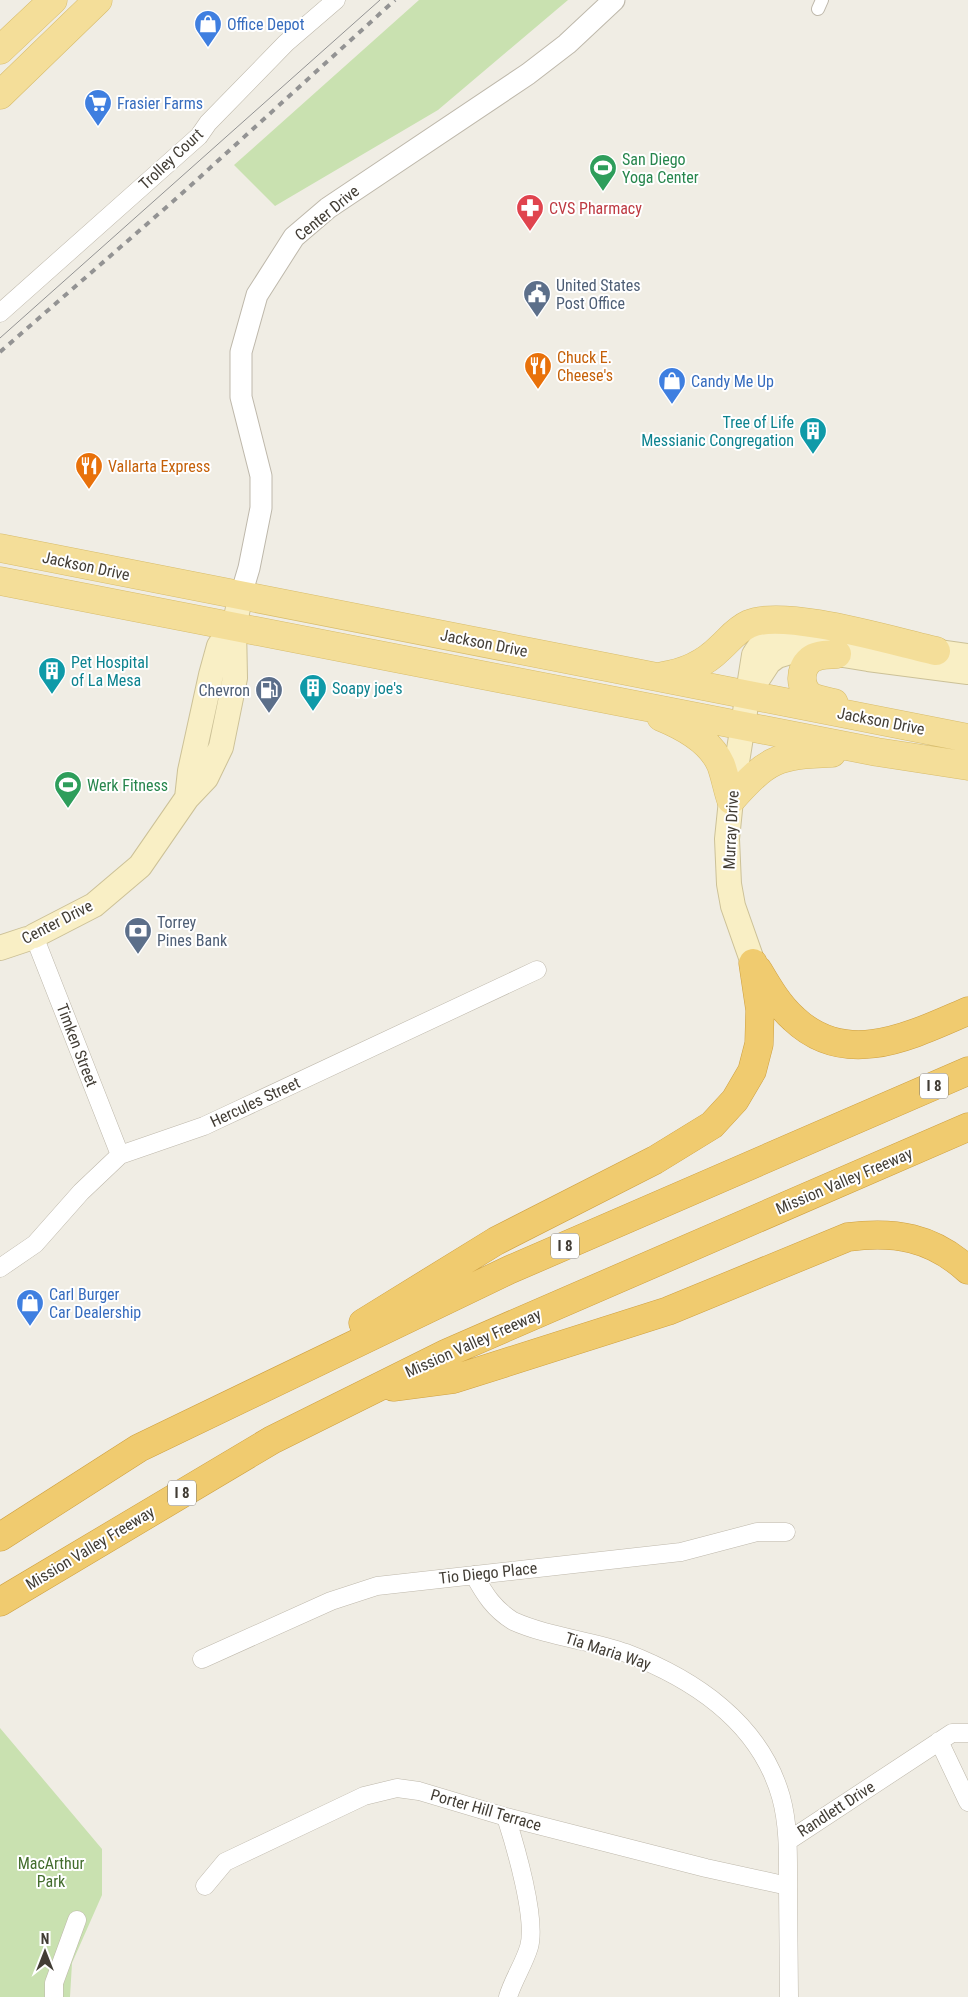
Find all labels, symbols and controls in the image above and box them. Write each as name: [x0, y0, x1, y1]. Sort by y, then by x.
shop icon: Office Depot: [193, 9, 223, 48]
place label: Office Depot: [227, 15, 305, 34]
supermarket icon: Frasier Farms: [83, 88, 113, 127]
place label: Frasier Farms: [117, 94, 203, 113]
street label: Trolley Court: [135, 124, 207, 193]
place label: San Diego Yoga Center: [622, 150, 699, 187]
sports icon: San Diego Yoga Center: [588, 153, 618, 192]
street label: Center Drive: [291, 181, 363, 245]
pharmacy icon: CVS Pharmacy: [515, 193, 545, 232]
place label: CVS Pharmacy: [549, 199, 642, 218]
place label: United States Post Office: [556, 276, 640, 313]
public building icon: United States Post Office: [522, 279, 552, 318]
place label: Chuck E. Cheese's: [557, 348, 613, 385]
restaurant icon: Chuck E. Cheese's: [523, 351, 553, 390]
shop icon: Candy Me Up: [657, 366, 687, 405]
place label: Candy Me Up: [691, 372, 774, 391]
place label: Tree of Life Messianic Congregation: [641, 413, 794, 450]
building icon: Tree of Life Messianic Congregation: [798, 416, 828, 455]
restaurant icon: Vallarta Express: [74, 451, 104, 490]
place label: Vallarta Express: [108, 457, 210, 476]
street label: Jackson Drive: [41, 547, 131, 585]
street label: Jackson Drive: [439, 625, 529, 661]
place label: Pet Hospital of La Mesa: [71, 653, 149, 690]
building icon: Pet Hospital of La Mesa: [37, 656, 67, 695]
building icon: Soapy joe's: [298, 673, 328, 712]
fuel station icon: Chevron: [254, 675, 284, 714]
place label: Soapy joe's: [332, 679, 403, 698]
place label: Chevron: [198, 681, 250, 700]
street label: Jackson Drive: [836, 703, 926, 739]
sports icon: Werk Fitness: [53, 770, 83, 809]
place label: Werk Fitness: [87, 776, 168, 795]
street label: Murray Drive: [719, 790, 743, 870]
street label: Center Drive: [18, 896, 96, 948]
place label: Torrey Pines Bank: [157, 913, 228, 950]
bank icon: Torrey Pines Bank: [123, 916, 153, 955]
street label: Timken Street: [52, 1001, 102, 1090]
street label: Hercules Street: [207, 1073, 303, 1131]
road number: I 8: [920, 1074, 948, 1098]
street label: Mission Valley Freeway: [773, 1143, 916, 1218]
road number: I 8: [551, 1234, 579, 1258]
place label: Carl Burger Car Dealership: [49, 1285, 141, 1322]
shop icon: Carl Burger Car Dealership: [15, 1288, 45, 1327]
street label: Mission Valley Freeway: [402, 1304, 544, 1382]
road number: I 8: [168, 1480, 196, 1506]
street label: Mission Valley Freeway: [22, 1502, 158, 1594]
street label: Tio Diego Place: [438, 1558, 538, 1588]
street label: Tia Maria Way: [563, 1628, 654, 1674]
street label: Randlett Drive: [794, 1777, 878, 1841]
street label: Porter Hill Terrace: [428, 1785, 544, 1835]
park label: MacArthur Park: [18, 1854, 84, 1891]
north arrow: [20, 1927, 70, 1977]
text: N: [41, 1931, 49, 1947]

